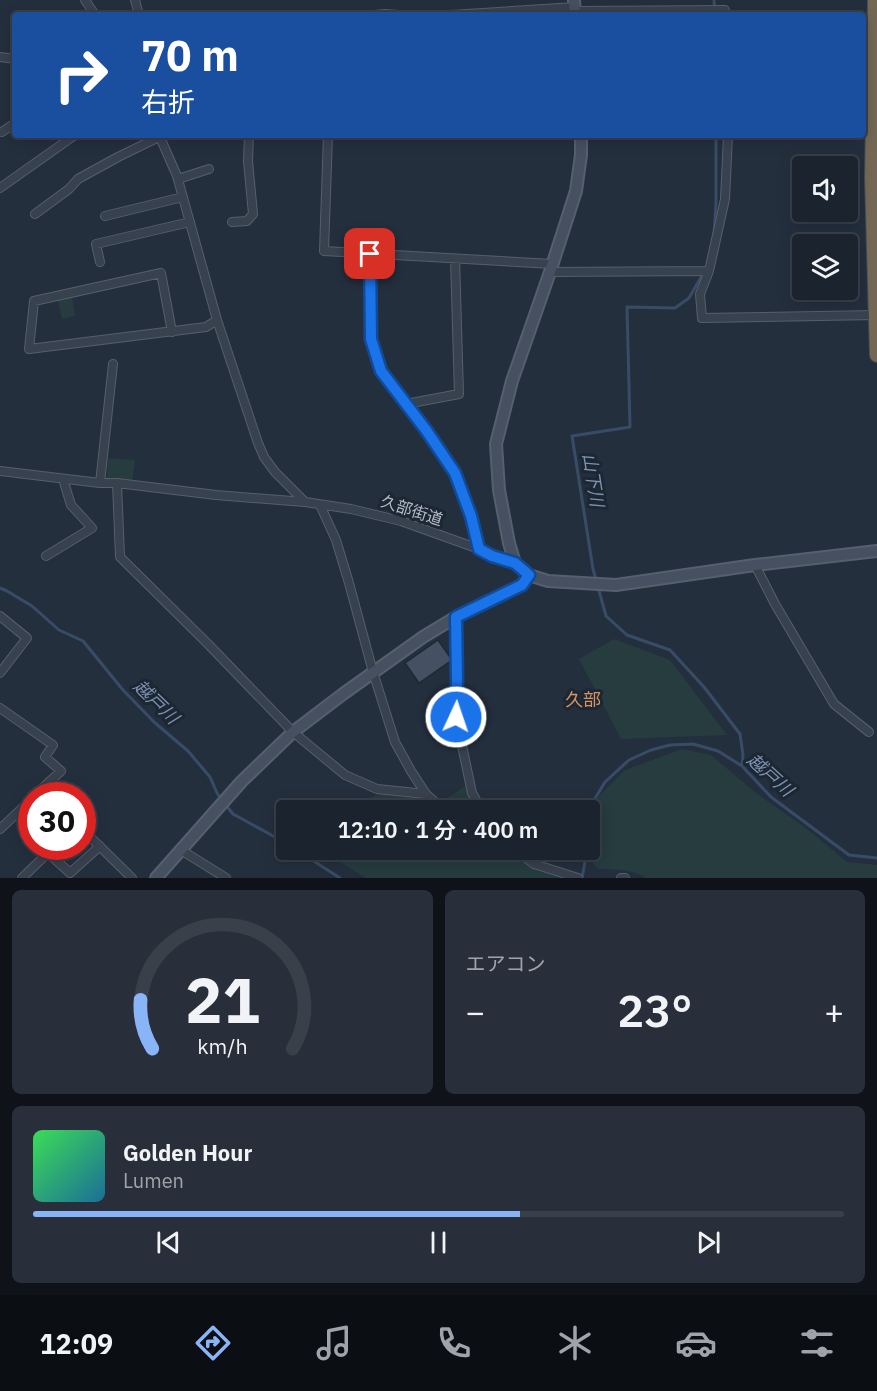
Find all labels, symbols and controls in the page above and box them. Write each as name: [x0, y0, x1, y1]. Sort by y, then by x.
text: 70 m: [141, 28, 239, 83]
icon: right: [42, 36, 120, 114]
text: 右折: [141, 84, 195, 119]
map controls: [792, 156, 858, 300]
button: sound: [792, 156, 858, 222]
pin: [344, 228, 395, 279]
button: layers: [792, 234, 858, 300]
icon: arrive: [353, 237, 386, 270]
water label: 山下川: [578, 451, 609, 510]
street label: 久部街道: [378, 491, 446, 529]
water label: 越戸川: [129, 675, 185, 730]
position arrow: [424, 685, 488, 749]
district label: 久部: [565, 688, 601, 711]
water label: 越戸川: [743, 748, 800, 803]
speed limit sign: 30: [18, 782, 96, 860]
text: 12:10 · 1 分 · 400 m: [338, 815, 538, 844]
text: エアコン: [466, 950, 546, 977]
text: 21: [185, 959, 260, 1040]
text: 23°: [617, 981, 692, 1039]
text: −: [466, 990, 485, 1033]
text: +: [824, 990, 844, 1033]
text: km/h: [197, 1032, 247, 1060]
text: Golden Hour: [123, 1138, 252, 1167]
text: Lumen: [123, 1167, 184, 1194]
icon: previous: [152, 1226, 185, 1259]
icon: pause: [422, 1226, 455, 1259]
icon: next: [692, 1226, 725, 1259]
icon: directions: [192, 1322, 234, 1364]
icon: music: [313, 1322, 355, 1364]
icon: phone: [433, 1322, 475, 1364]
icon: climate: [554, 1322, 596, 1364]
icon: car: [675, 1322, 717, 1364]
icon: filters: [796, 1322, 838, 1364]
text: 12:09: [39, 1326, 113, 1361]

